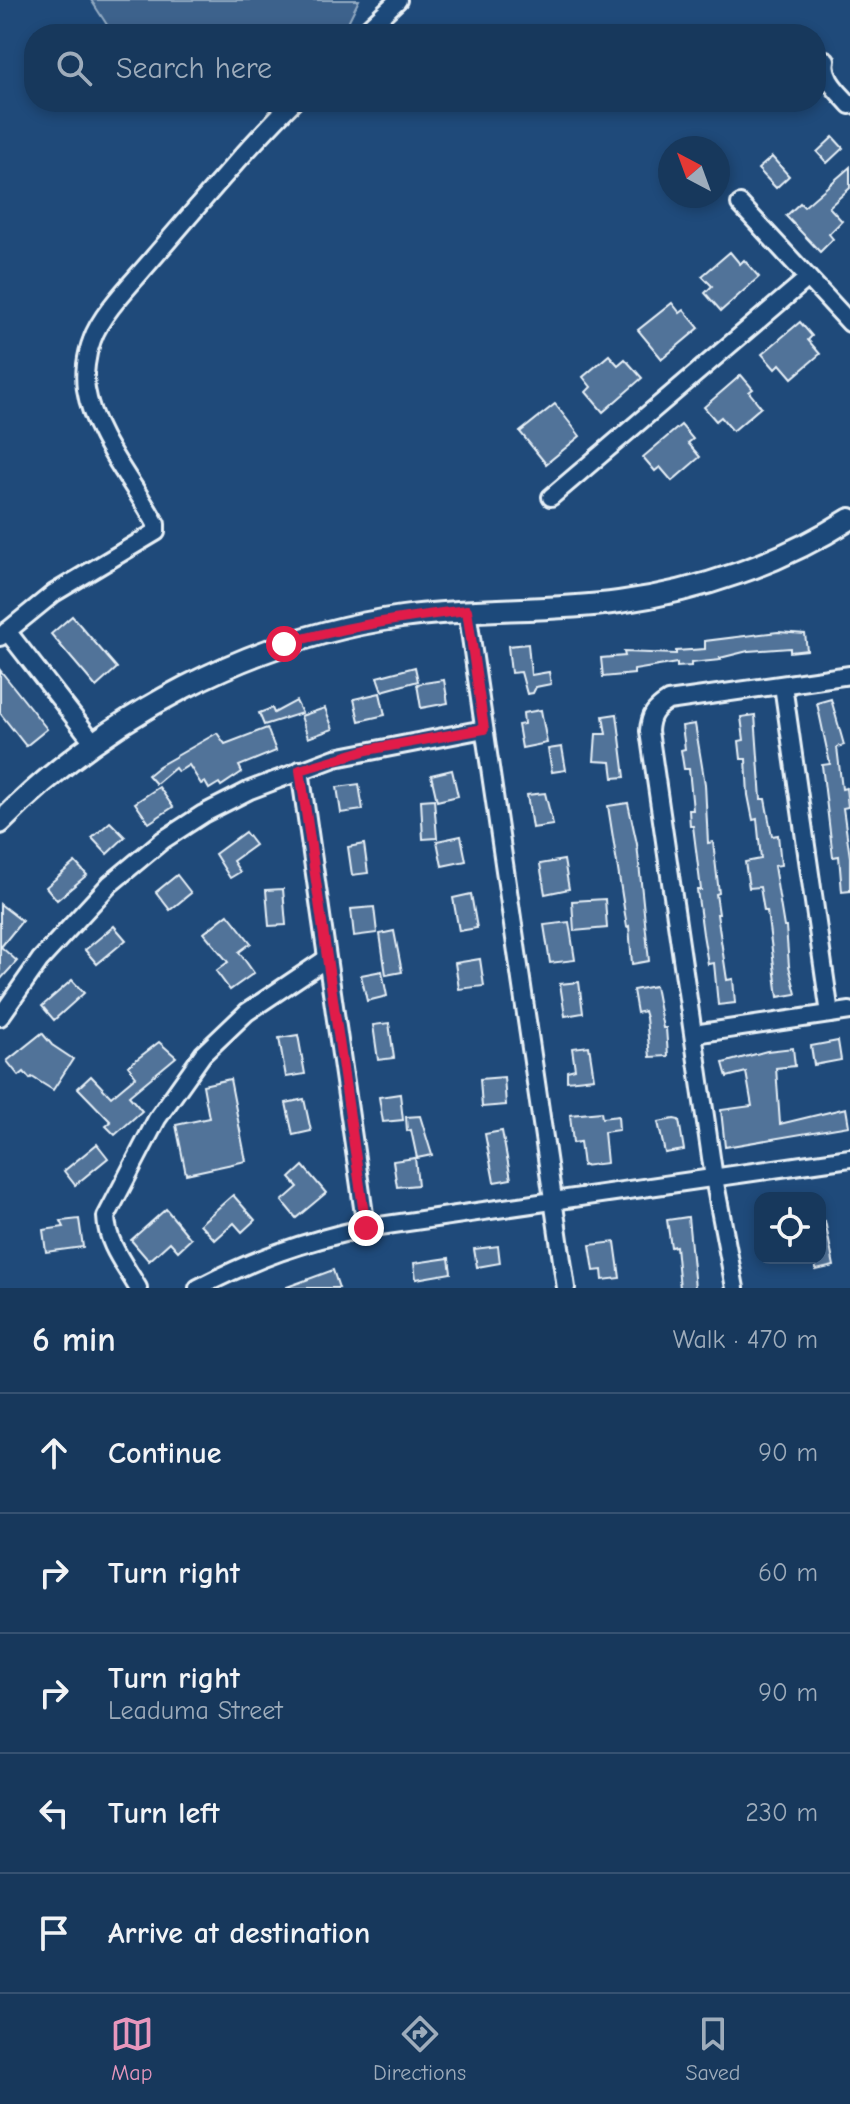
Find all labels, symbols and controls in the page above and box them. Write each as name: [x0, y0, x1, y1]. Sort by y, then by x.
search box: [24, 24, 826, 112]
icon: search: [52, 46, 96, 90]
text: Search here: [116, 51, 272, 86]
north arrow: [658, 136, 730, 208]
route start: [266, 626, 302, 662]
map controls: [754, 1192, 826, 1264]
button: locate: [754, 1192, 826, 1264]
route end: [348, 1210, 384, 1246]
text: 6 min: [32, 1320, 116, 1360]
text: Walk · 470 m: [673, 1325, 818, 1355]
icon: ahead: [32, 1431, 76, 1475]
text: Continue: [108, 1436, 222, 1471]
text: 90 m: [758, 1438, 818, 1468]
icon: right: [32, 1551, 76, 1595]
text: Turn right: [108, 1556, 240, 1591]
text: 60 m: [758, 1558, 818, 1588]
text: Turn right: [108, 1661, 240, 1696]
icon: right: [32, 1671, 76, 1715]
text: 90 m: [758, 1678, 818, 1708]
text: Leaduma Street: [108, 1696, 283, 1726]
icon: left: [32, 1791, 76, 1835]
text: Turn left: [108, 1796, 220, 1831]
text: 230 m: [745, 1798, 818, 1828]
icon: arrive: [32, 1911, 76, 1955]
text: Arrive at destination: [108, 1916, 370, 1951]
tab: Map: [110, 2012, 154, 2086]
tab: Directions: [373, 2012, 466, 2086]
tab: Saved: [685, 2012, 740, 2086]

